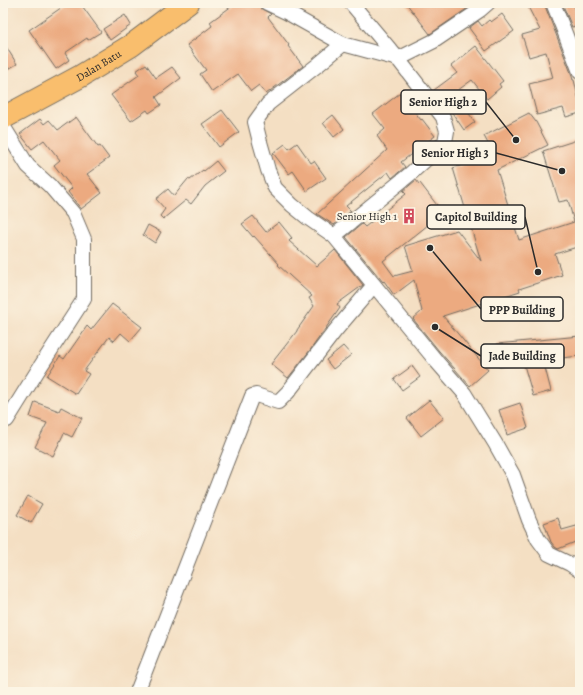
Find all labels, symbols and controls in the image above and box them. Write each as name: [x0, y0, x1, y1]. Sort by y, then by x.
street label: Dalan Batu: [74, 46, 124, 85]
callout: Senior High 2: [401, 90, 486, 114]
text: Senior High 2: [409, 94, 477, 110]
callout: Senior High 3: [413, 141, 496, 165]
text: Senior High 3: [421, 145, 489, 161]
callout: Capitol Building: [427, 205, 525, 229]
building icon: Senior High 1: [400, 207, 418, 225]
place label: Senior High 1: [337, 209, 397, 224]
text: Capitol Building: [435, 209, 518, 225]
callout: PPP Building: [481, 297, 563, 321]
text: PPP Building: [489, 302, 556, 318]
callout: Jade Building: [481, 344, 564, 368]
text: Jade Building: [488, 348, 556, 364]

